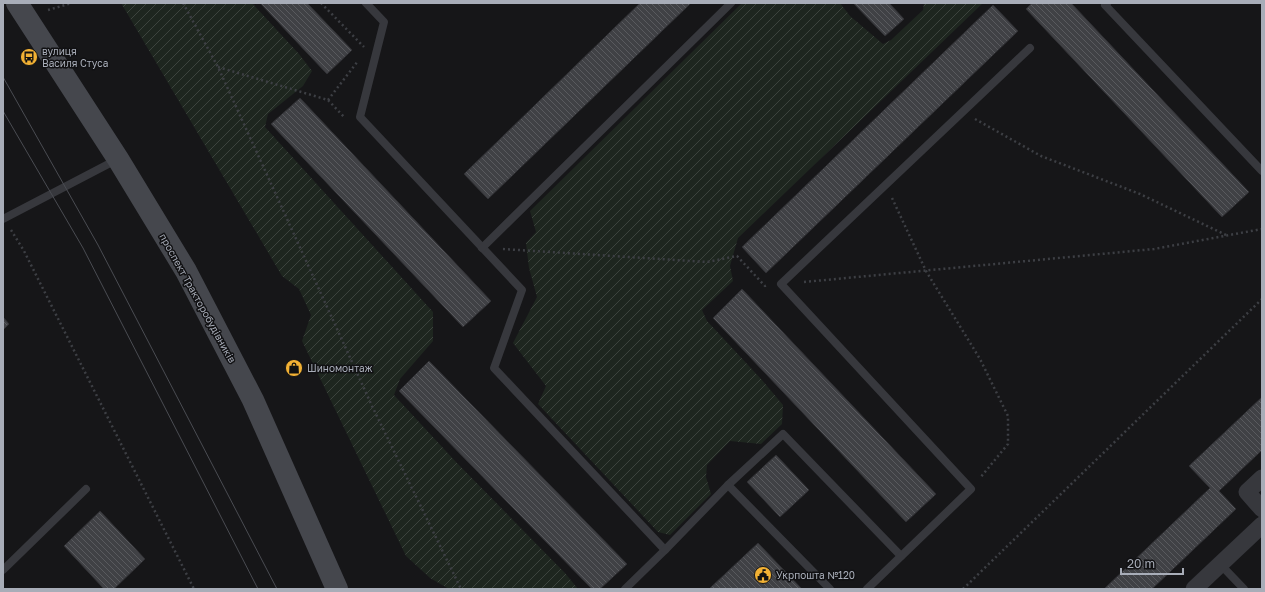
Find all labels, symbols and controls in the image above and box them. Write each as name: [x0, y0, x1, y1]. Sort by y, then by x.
place label: вулиця Василя Стуса: [42, 45, 108, 69]
bus stop icon: вулиця Василя Стуса: [19, 47, 39, 67]
street label: проспект Тракторобудівників: [157, 231, 239, 365]
shop icon: Шиномонтаж: [284, 358, 304, 378]
place label: Шиномонтаж: [307, 362, 373, 374]
scale bar: [1121, 550, 1183, 576]
text: 20 m: [1127, 556, 1155, 571]
public building icon: Укрпошта №120: [753, 565, 773, 585]
place label: Укрпошта №120: [776, 569, 855, 581]

